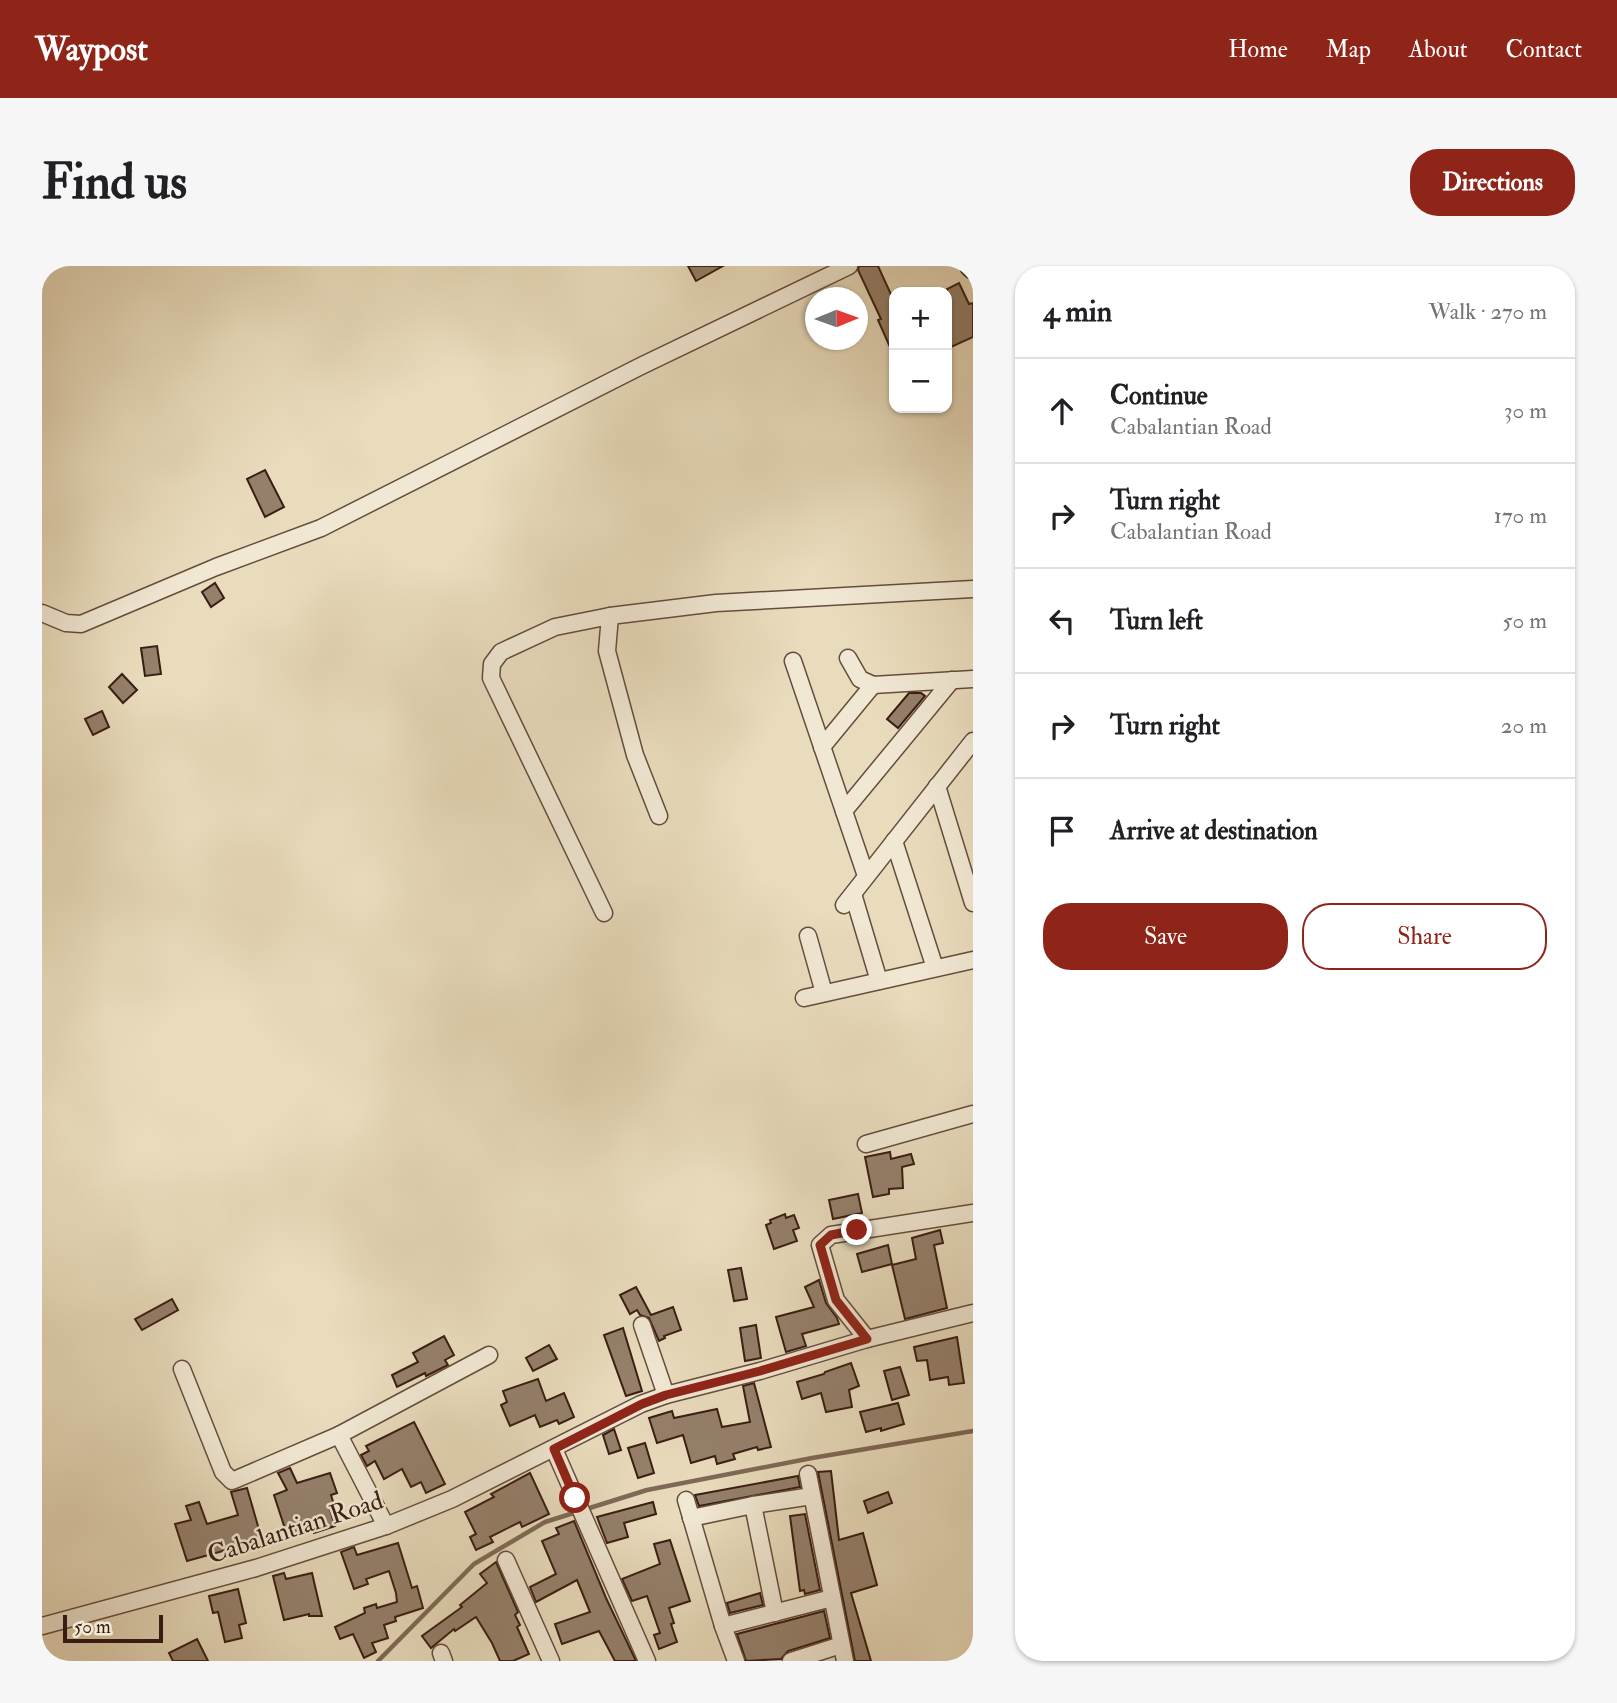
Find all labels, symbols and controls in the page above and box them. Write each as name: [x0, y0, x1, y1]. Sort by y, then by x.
text: Waypost: [35, 29, 148, 70]
text: Home: [1228, 34, 1288, 65]
text: Map: [1326, 34, 1371, 65]
text: About: [1409, 34, 1468, 65]
text: Contact: [1506, 34, 1582, 65]
button: Directions: [1410, 149, 1575, 216]
text: Find us: [42, 152, 187, 213]
north arrow: [805, 287, 868, 350]
map controls: [889, 287, 952, 413]
button: +: [889, 287, 952, 350]
text: 4 min: [1043, 293, 1112, 330]
text: Walk · 270 m: [1428, 297, 1547, 326]
button: −: [889, 350, 952, 413]
text: Continue: [1110, 380, 1208, 412]
icon: ahead: [1043, 392, 1081, 430]
text: 30 m: [1504, 396, 1547, 425]
text: Cabalantian Road: [1110, 412, 1272, 441]
text: Turn right: [1110, 485, 1220, 517]
icon: right: [1043, 497, 1081, 535]
text: 170 m: [1494, 501, 1547, 530]
text: Cabalantian Road: [1110, 517, 1272, 546]
icon: left: [1043, 602, 1081, 640]
text: Turn left: [1110, 605, 1203, 637]
text: 50 m: [1503, 606, 1547, 635]
icon: right: [1043, 707, 1081, 745]
text: Turn right: [1110, 710, 1220, 742]
text: 20 m: [1501, 711, 1547, 740]
icon: arrive: [1043, 812, 1081, 850]
text: Arrive at destination: [1110, 815, 1318, 847]
button: Save: [1043, 903, 1288, 970]
button: Share: [1302, 903, 1547, 970]
route end: [841, 1214, 872, 1245]
route start: [559, 1482, 590, 1513]
street label: Cabalantian Road: [203, 1484, 387, 1571]
scale bar: [63, 1612, 163, 1644]
text: 50 m: [74, 1615, 111, 1639]

